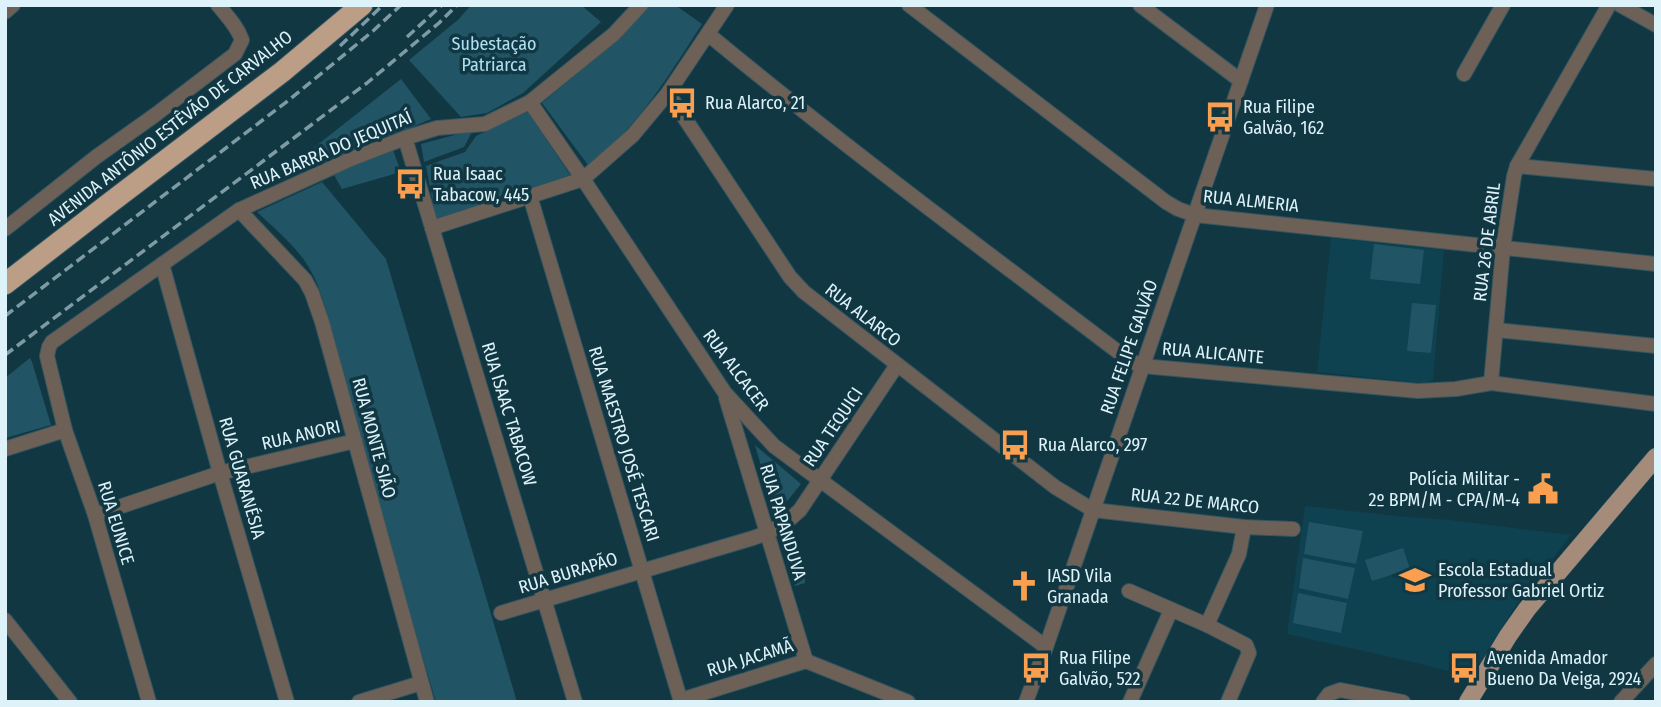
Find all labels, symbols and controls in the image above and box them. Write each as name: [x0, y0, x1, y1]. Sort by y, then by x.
street label: AVENIDA ANTÔNIO ESTÊVÃO DE CARVALHO: [43, 26, 297, 230]
park label: Subestação Patriarca: [452, 33, 536, 76]
bus stop icon: Rua Alarco, 21: [665, 86, 699, 120]
place label: Rua Alarco, 21: [705, 92, 805, 114]
place label: Rua Filipe Galvão, 162: [1243, 96, 1324, 139]
bus stop icon: Rua Filipe Galvão, 162: [1203, 100, 1237, 134]
street label: RUA BARRA DO JEQUITAÍ: [246, 105, 415, 194]
place label: Rua Isaac Tabacow, 445: [433, 163, 529, 206]
bus stop icon: Rua Isaac Tabacow, 445: [393, 167, 427, 201]
street label: RUA 26 DE ABRIL: [1469, 181, 1505, 303]
street label: RUA ALMERIA: [1202, 185, 1301, 217]
street label: RUA FELIPE GALVÃO: [1096, 277, 1162, 417]
street label: RUA ALARCO: [821, 278, 905, 352]
street label: RUA ALCACER: [698, 325, 774, 415]
street label: RUA ALICANTE: [1161, 338, 1265, 368]
street label: RUA ISAAC TABACOW: [477, 340, 541, 489]
street label: RUA MAESTRO JOSÉ TESCARI: [584, 344, 665, 544]
street label: RUA MONTE SIÃO: [347, 375, 401, 501]
street label: RUA TEQUICI: [798, 383, 868, 471]
street label: RUA GUARANÉSIA: [214, 414, 271, 542]
street label: RUA ANORI: [260, 415, 342, 455]
bus stop icon: Rua Alarco, 297: [998, 428, 1032, 462]
place label: Rua Alarco, 297: [1038, 434, 1147, 456]
street label: RUA PAPANDUVA: [755, 462, 811, 583]
place label: Polícia Militar - 2º BPM/M - CPA/M-4: [1368, 468, 1520, 511]
public building icon: Polícia Militar - 2º BPM/M - CPA/M-4: [1526, 472, 1560, 506]
street label: RUA EUNICE: [93, 479, 139, 567]
street label: RUA 22 DE MARCO: [1130, 483, 1260, 519]
street label: RUA BURAPÃO: [516, 548, 620, 598]
place label: Escola Estadual Professor Gabriel Ortiz: [1438, 559, 1604, 602]
school or university icon: Escola Estadual Professor Gabriel Ortiz: [1398, 563, 1432, 597]
place label: IASD Vila Granada: [1047, 565, 1112, 608]
church icon: IASD Vila Granada: [1007, 569, 1041, 603]
street label: RUA JACAMÃ: [704, 634, 796, 682]
place label: Rua Filipe Galvão, 522: [1059, 647, 1140, 690]
place label: Avenida Amador Bueno Da Veiga, 2924: [1487, 647, 1642, 690]
bus stop icon: Rua Filipe Galvão, 522: [1019, 651, 1053, 685]
bus stop icon: Avenida Amador Bueno Da Veiga, 2924: [1447, 651, 1481, 685]

